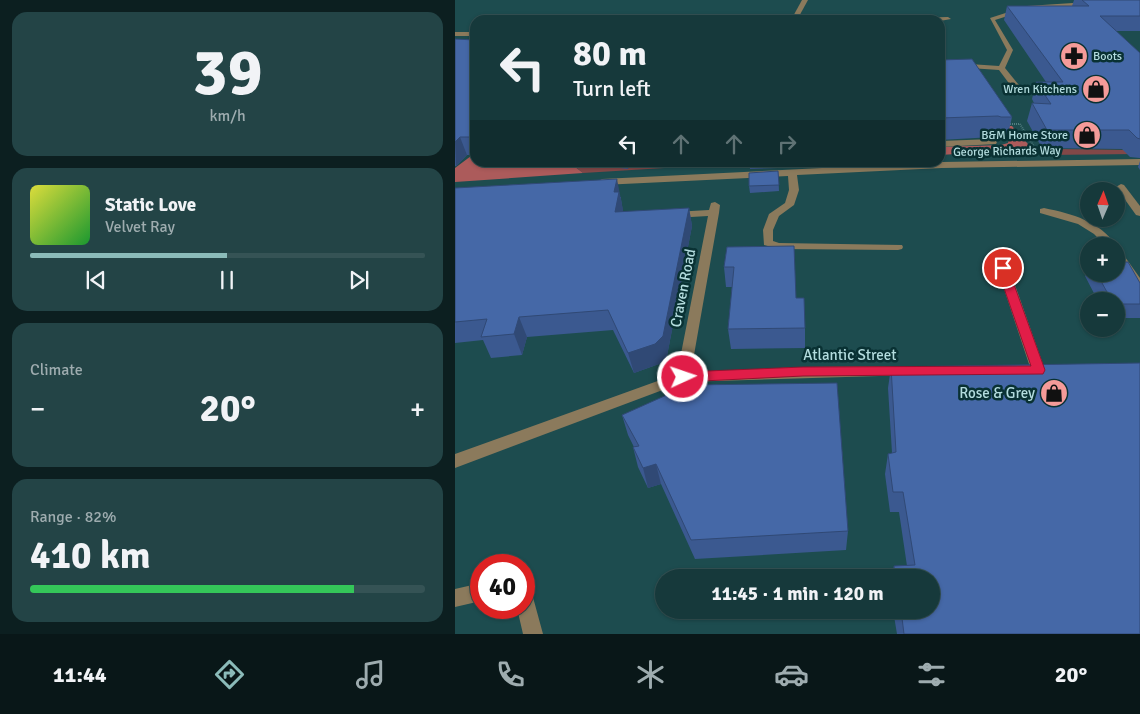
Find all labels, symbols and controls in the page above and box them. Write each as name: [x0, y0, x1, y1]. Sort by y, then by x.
text: 80 m: [573, 32, 647, 75]
text: 39: [192, 33, 263, 113]
icon: left: [490, 35, 555, 100]
pharmacy icon: Boots: [1059, 41, 1089, 71]
place label: Boots: [1093, 49, 1122, 64]
shop icon: Wren Kitchens: [1081, 74, 1111, 104]
text: Turn left: [573, 75, 651, 102]
place label: Wren Kitchens: [1003, 82, 1077, 97]
text: km/h: [209, 106, 246, 126]
shop icon: B&M Home Store: [1072, 120, 1102, 150]
place label: B&M Home Store: [981, 128, 1068, 143]
icon: left: [614, 130, 642, 158]
icon: ahead: [667, 130, 695, 158]
icon: ahead: [720, 130, 748, 158]
icon: right: [773, 130, 801, 158]
street label: George Richards Way: [953, 143, 1061, 160]
north arrow: [1080, 182, 1125, 228]
map controls: [1080, 182, 1125, 337]
text: Static Love: [105, 193, 196, 217]
text: Velvet Ray: [105, 217, 175, 237]
button: +: [1080, 237, 1125, 282]
street label: Craven Road: [667, 247, 699, 329]
pin: [982, 247, 1024, 289]
icon: arrive: [989, 254, 1017, 282]
icon: previous: [82, 266, 110, 294]
icon: pause: [213, 266, 241, 294]
icon: next: [345, 266, 373, 294]
button: −: [1080, 292, 1125, 337]
street label: Atlantic Street: [803, 346, 897, 364]
position arrow: [656, 350, 708, 402]
text: Climate: [30, 360, 83, 380]
shop icon: Rose & Grey: [1039, 378, 1069, 408]
place label: Rose & Grey: [959, 384, 1035, 402]
text: 20°: [199, 385, 256, 432]
text: −: [30, 392, 45, 426]
text: +: [410, 392, 425, 426]
text: Range · 82%: [30, 507, 116, 527]
text: 410 km: [30, 532, 151, 579]
speed limit sign: 40: [470, 554, 535, 619]
text: 11:45 · 1 min · 120 m: [711, 582, 884, 606]
icon: directions: [212, 657, 247, 692]
icon: music: [353, 657, 388, 692]
icon: phone: [493, 657, 528, 692]
icon: climate: [633, 657, 668, 692]
icon: car: [774, 657, 809, 692]
icon: filters: [914, 657, 949, 692]
text: 11:44: [53, 661, 107, 688]
text: 20°: [1055, 661, 1087, 688]

